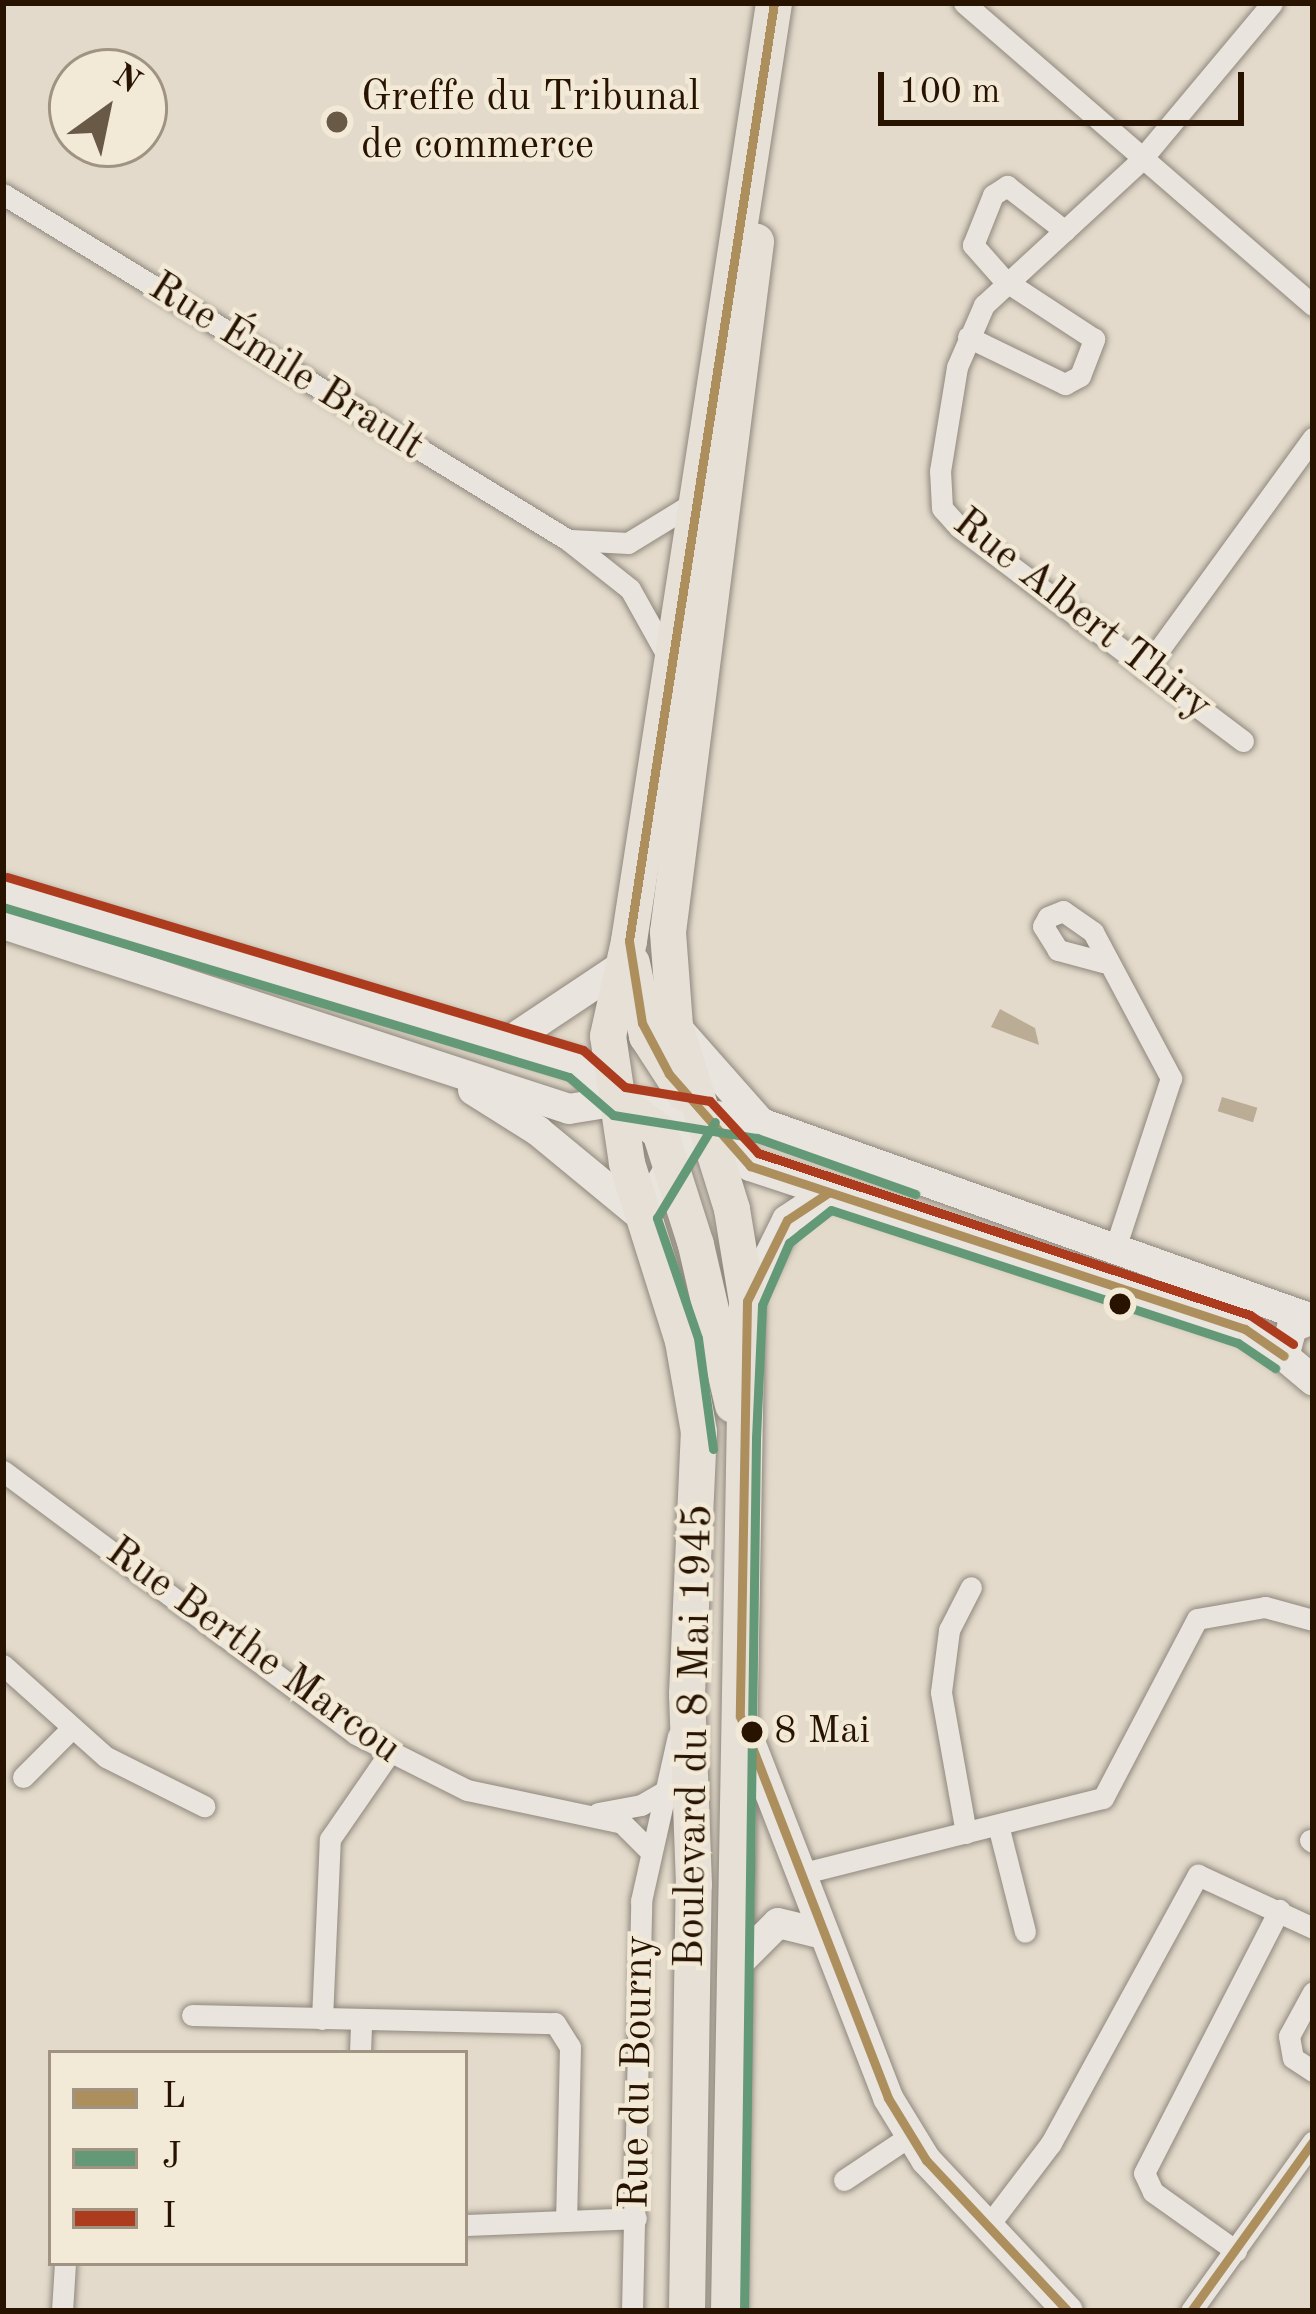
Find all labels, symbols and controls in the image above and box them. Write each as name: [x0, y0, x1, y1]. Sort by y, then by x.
north arrow: [48, 48, 168, 168]
scale bar: [884, 48, 1250, 122]
text: N: [107, 59, 146, 101]
place label: Greffe du Tribunal de commerce: [361, 73, 700, 172]
text: 100 m: [899, 75, 1000, 111]
marker: Greffe du Tribunal de commerce: [324, 109, 350, 135]
street label: Rue Émile Brault: [139, 262, 433, 472]
street label: Rue Albert Thiry: [942, 498, 1222, 732]
unlabelled marker: [1109, 1293, 1131, 1315]
street label: Boulevard du 8 Mai 1945: [666, 1504, 724, 1968]
street label: Rue Berthe Marcou: [96, 1527, 410, 1775]
place label: 8 Mai: [774, 1709, 870, 1755]
marker: 8 Mai: [741, 1721, 763, 1743]
street label: Rue du Bourny: [610, 1935, 666, 2209]
legend: [48, 2050, 468, 2266]
text: L: [162, 2080, 186, 2116]
text: J: [162, 2140, 181, 2176]
text: I: [162, 2200, 176, 2236]

